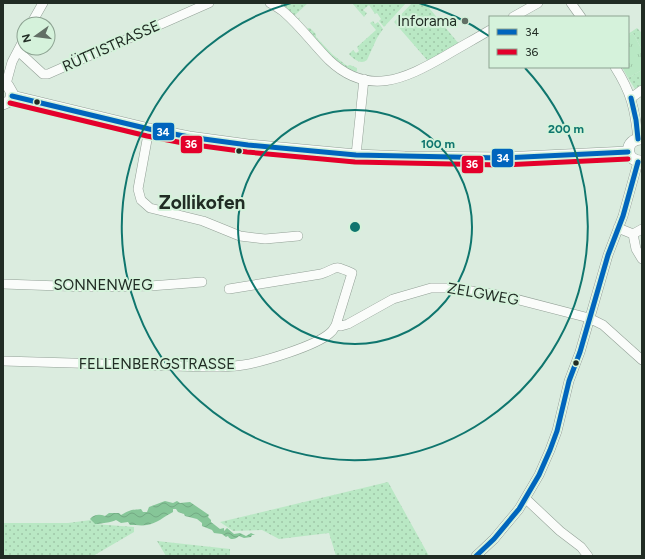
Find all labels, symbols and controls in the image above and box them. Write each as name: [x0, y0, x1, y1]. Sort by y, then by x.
place label: Inforama: [397, 12, 457, 30]
north arrow: [16, 16, 56, 56]
street label: RÜTTISTRASSE: [59, 16, 163, 76]
marker: Inforama: [460, 16, 470, 26]
legend: [489, 16, 629, 68]
text: 34: [525, 25, 540, 39]
text: N: [19, 33, 34, 44]
text: 36: [525, 45, 539, 59]
unlabelled marker: [32, 97, 42, 107]
line badge: 34: [152, 122, 175, 141]
text: 200 m: [548, 122, 584, 136]
text: 34: [156, 126, 170, 139]
line badge: 36: [180, 135, 203, 154]
text: 100 m: [421, 137, 455, 151]
text: 36: [185, 138, 198, 151]
unlabelled marker: [234, 146, 244, 156]
line badge: 34: [491, 148, 514, 168]
text: 34: [496, 152, 510, 165]
line badge: 36: [461, 155, 484, 174]
text: 36: [466, 158, 479, 171]
district label: Zollikofen: [159, 191, 245, 214]
centre of rings: [348, 220, 362, 234]
street label: SONNENWEG: [53, 276, 153, 294]
street label: ZELGWEG: [446, 279, 520, 309]
street label: FELLENBERGSTRASSE: [79, 355, 235, 373]
unlabelled marker: [571, 358, 581, 368]

